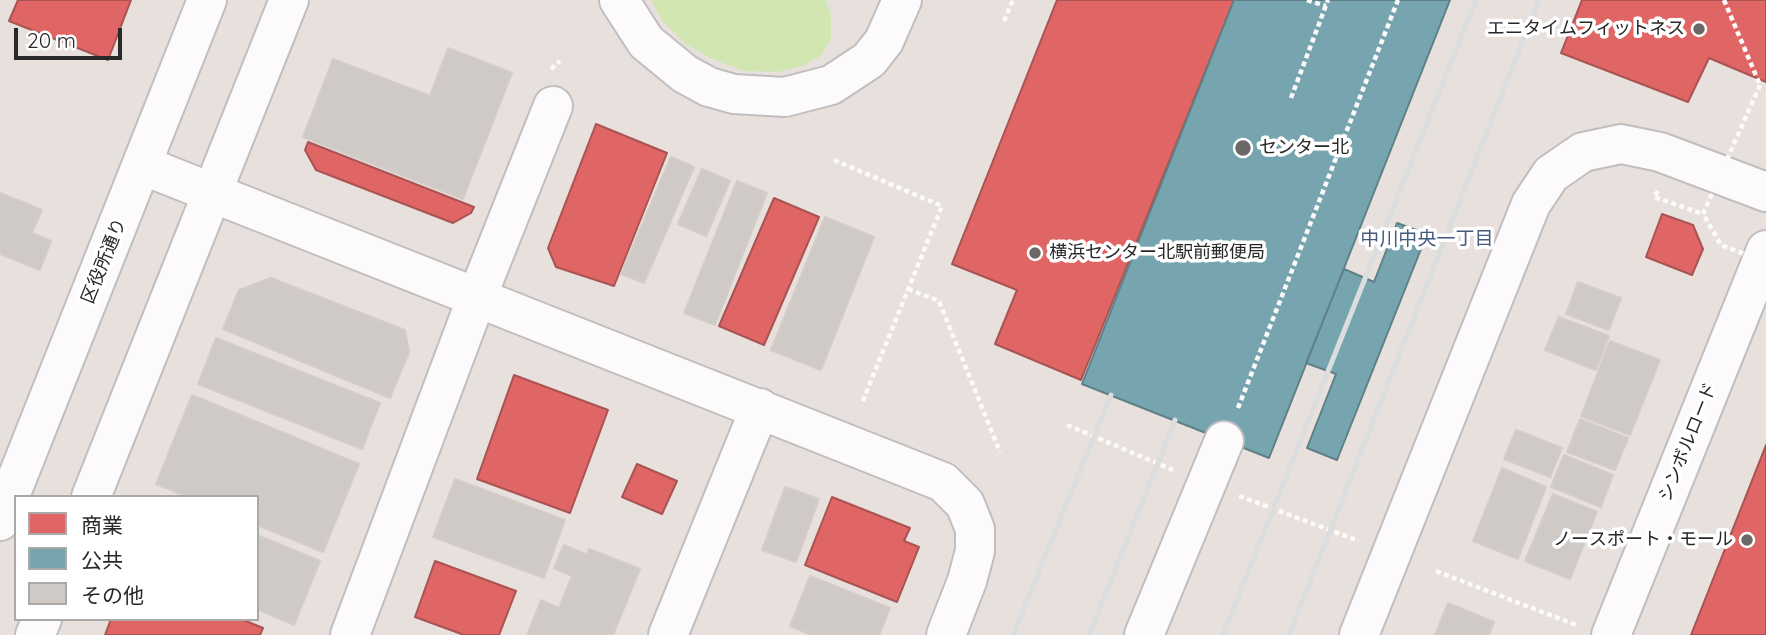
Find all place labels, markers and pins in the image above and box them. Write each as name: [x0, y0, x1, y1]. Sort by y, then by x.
place label: エニタイムフィットネス: [1487, 18, 1685, 40]
marker: エニタイムフィットネス: [1691, 21, 1707, 37]
place label: センター北: [1259, 137, 1349, 159]
marker: センター北: [1233, 138, 1253, 158]
place label: 横浜センター北駅前郵便局: [1049, 242, 1265, 264]
marker: 横浜センター北駅前郵便局: [1027, 245, 1043, 261]
place label: ノースポート・モール: [1553, 529, 1733, 551]
marker: ノースポート・モール: [1739, 532, 1755, 548]

